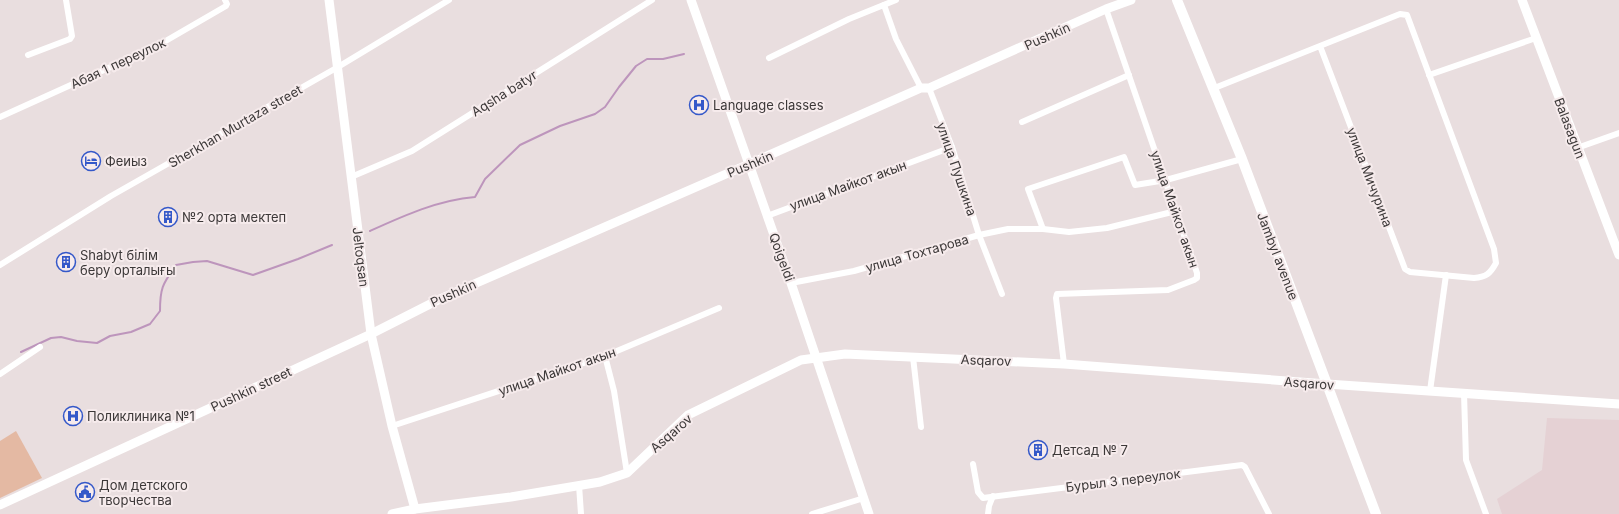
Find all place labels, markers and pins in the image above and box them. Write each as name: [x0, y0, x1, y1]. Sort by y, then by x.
hospital icon: Language classes: [688, 94, 710, 116]
place label: Language classes: [713, 97, 824, 113]
hotel icon: Феиыз: [80, 150, 102, 172]
place label: Феиыз: [105, 153, 147, 169]
building icon: №2 орта мектеп: [157, 206, 179, 228]
place label: №2 орта мектеп: [182, 209, 286, 225]
place label: Shabyt білім беру орталығы: [80, 247, 176, 278]
building icon: Shabyt білім беру орталығы: [55, 251, 77, 273]
hospital icon: Поликлиника №1: [62, 405, 84, 427]
place label: Поликлиника №1: [87, 408, 195, 424]
building icon: Детсад № 7: [1027, 439, 1049, 461]
place label: Детсад № 7: [1052, 442, 1128, 458]
place label: Дом детского творчества: [99, 477, 188, 508]
public building icon: Дом детского творчества: [74, 481, 96, 503]

